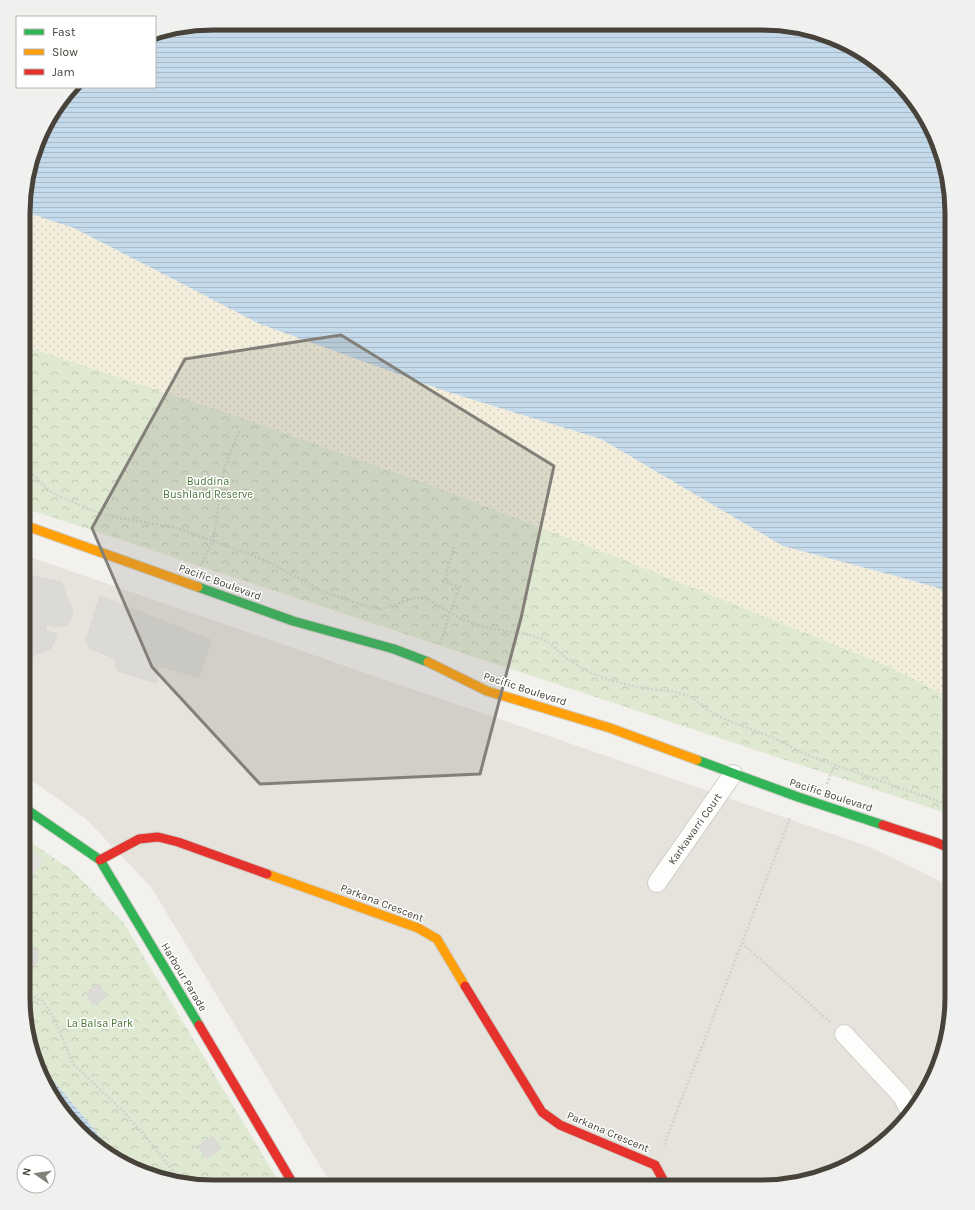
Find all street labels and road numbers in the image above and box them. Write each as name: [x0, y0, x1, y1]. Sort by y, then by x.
street label: Pacific Boulevard: [177, 561, 263, 603]
street label: Pacific Boulevard: [482, 669, 568, 709]
street label: Pacific Boulevard: [788, 775, 874, 815]
street label: Karkawarri Court: [665, 791, 725, 867]
street label: Parkana Crescent: [339, 881, 425, 925]
street label: Harbour Parade: [158, 940, 210, 1014]
street label: Parkana Crescent: [565, 1109, 651, 1155]

